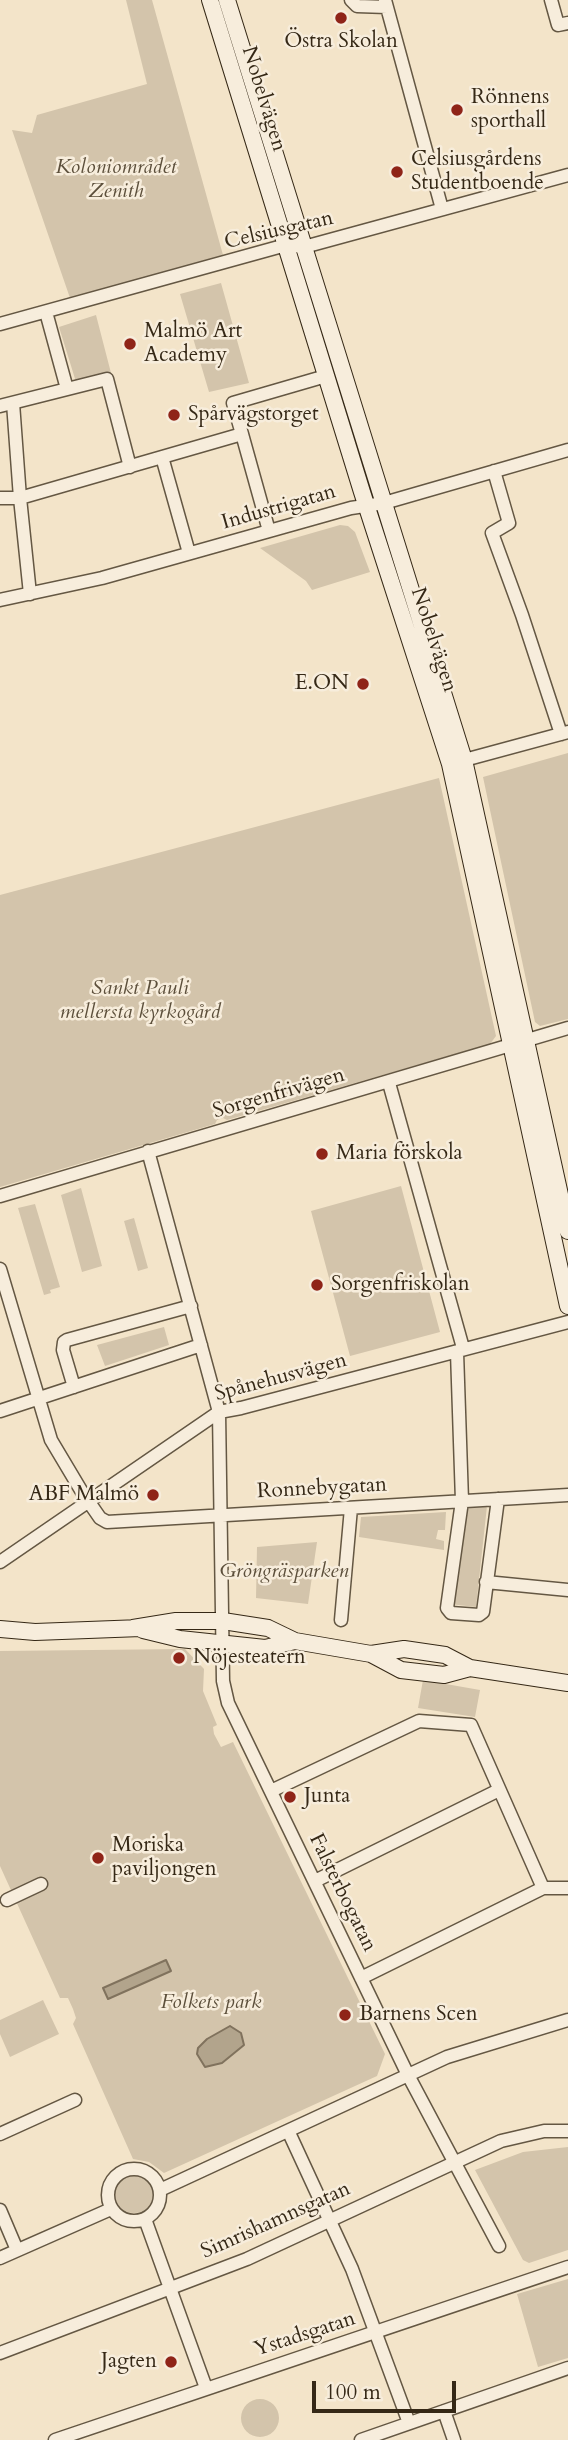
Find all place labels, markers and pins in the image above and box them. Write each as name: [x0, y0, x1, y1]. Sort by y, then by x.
marker: Östra Skolan: [333, 10, 349, 26]
place label: Östra Skolan: [284, 29, 398, 55]
place label: Rönnens sporthall: [471, 85, 549, 135]
marker: Rönnens sporthall: [449, 102, 465, 118]
place label: Celsiusgårdens Studentboende: [411, 147, 544, 197]
marker: Celsiusgårdens Studentboende: [389, 164, 405, 180]
place label: Malmö Art Academy: [144, 319, 242, 369]
marker: Malmö Art Academy: [122, 336, 138, 352]
place label: Spårvägstorget: [188, 402, 319, 428]
marker: Spårvägstorget: [166, 407, 182, 423]
place label: E.ON: [295, 671, 349, 697]
marker: E.ON: [355, 676, 371, 692]
place label: Maria förskola: [336, 1141, 463, 1167]
marker: Maria förskola: [314, 1146, 330, 1162]
place label: Sorgenfriskolan: [331, 1272, 470, 1298]
marker: Sorgenfriskolan: [309, 1277, 325, 1293]
place label: ABF Malmö: [29, 1482, 139, 1508]
marker: ABF Malmö: [145, 1487, 161, 1503]
place label: Nöjesteatern: [193, 1645, 306, 1671]
marker: Nöjesteatern: [171, 1650, 187, 1666]
place label: Junta: [304, 1784, 350, 1810]
marker: Junta: [282, 1789, 298, 1805]
place label: Moriska paviljongen: [112, 1833, 217, 1883]
marker: Moriska paviljongen: [90, 1850, 106, 1866]
place label: Barnens Scen: [359, 2002, 478, 2028]
marker: Barnens Scen: [337, 2007, 353, 2023]
place label: Jagten: [101, 2349, 157, 2375]
marker: Jagten: [163, 2354, 179, 2370]

